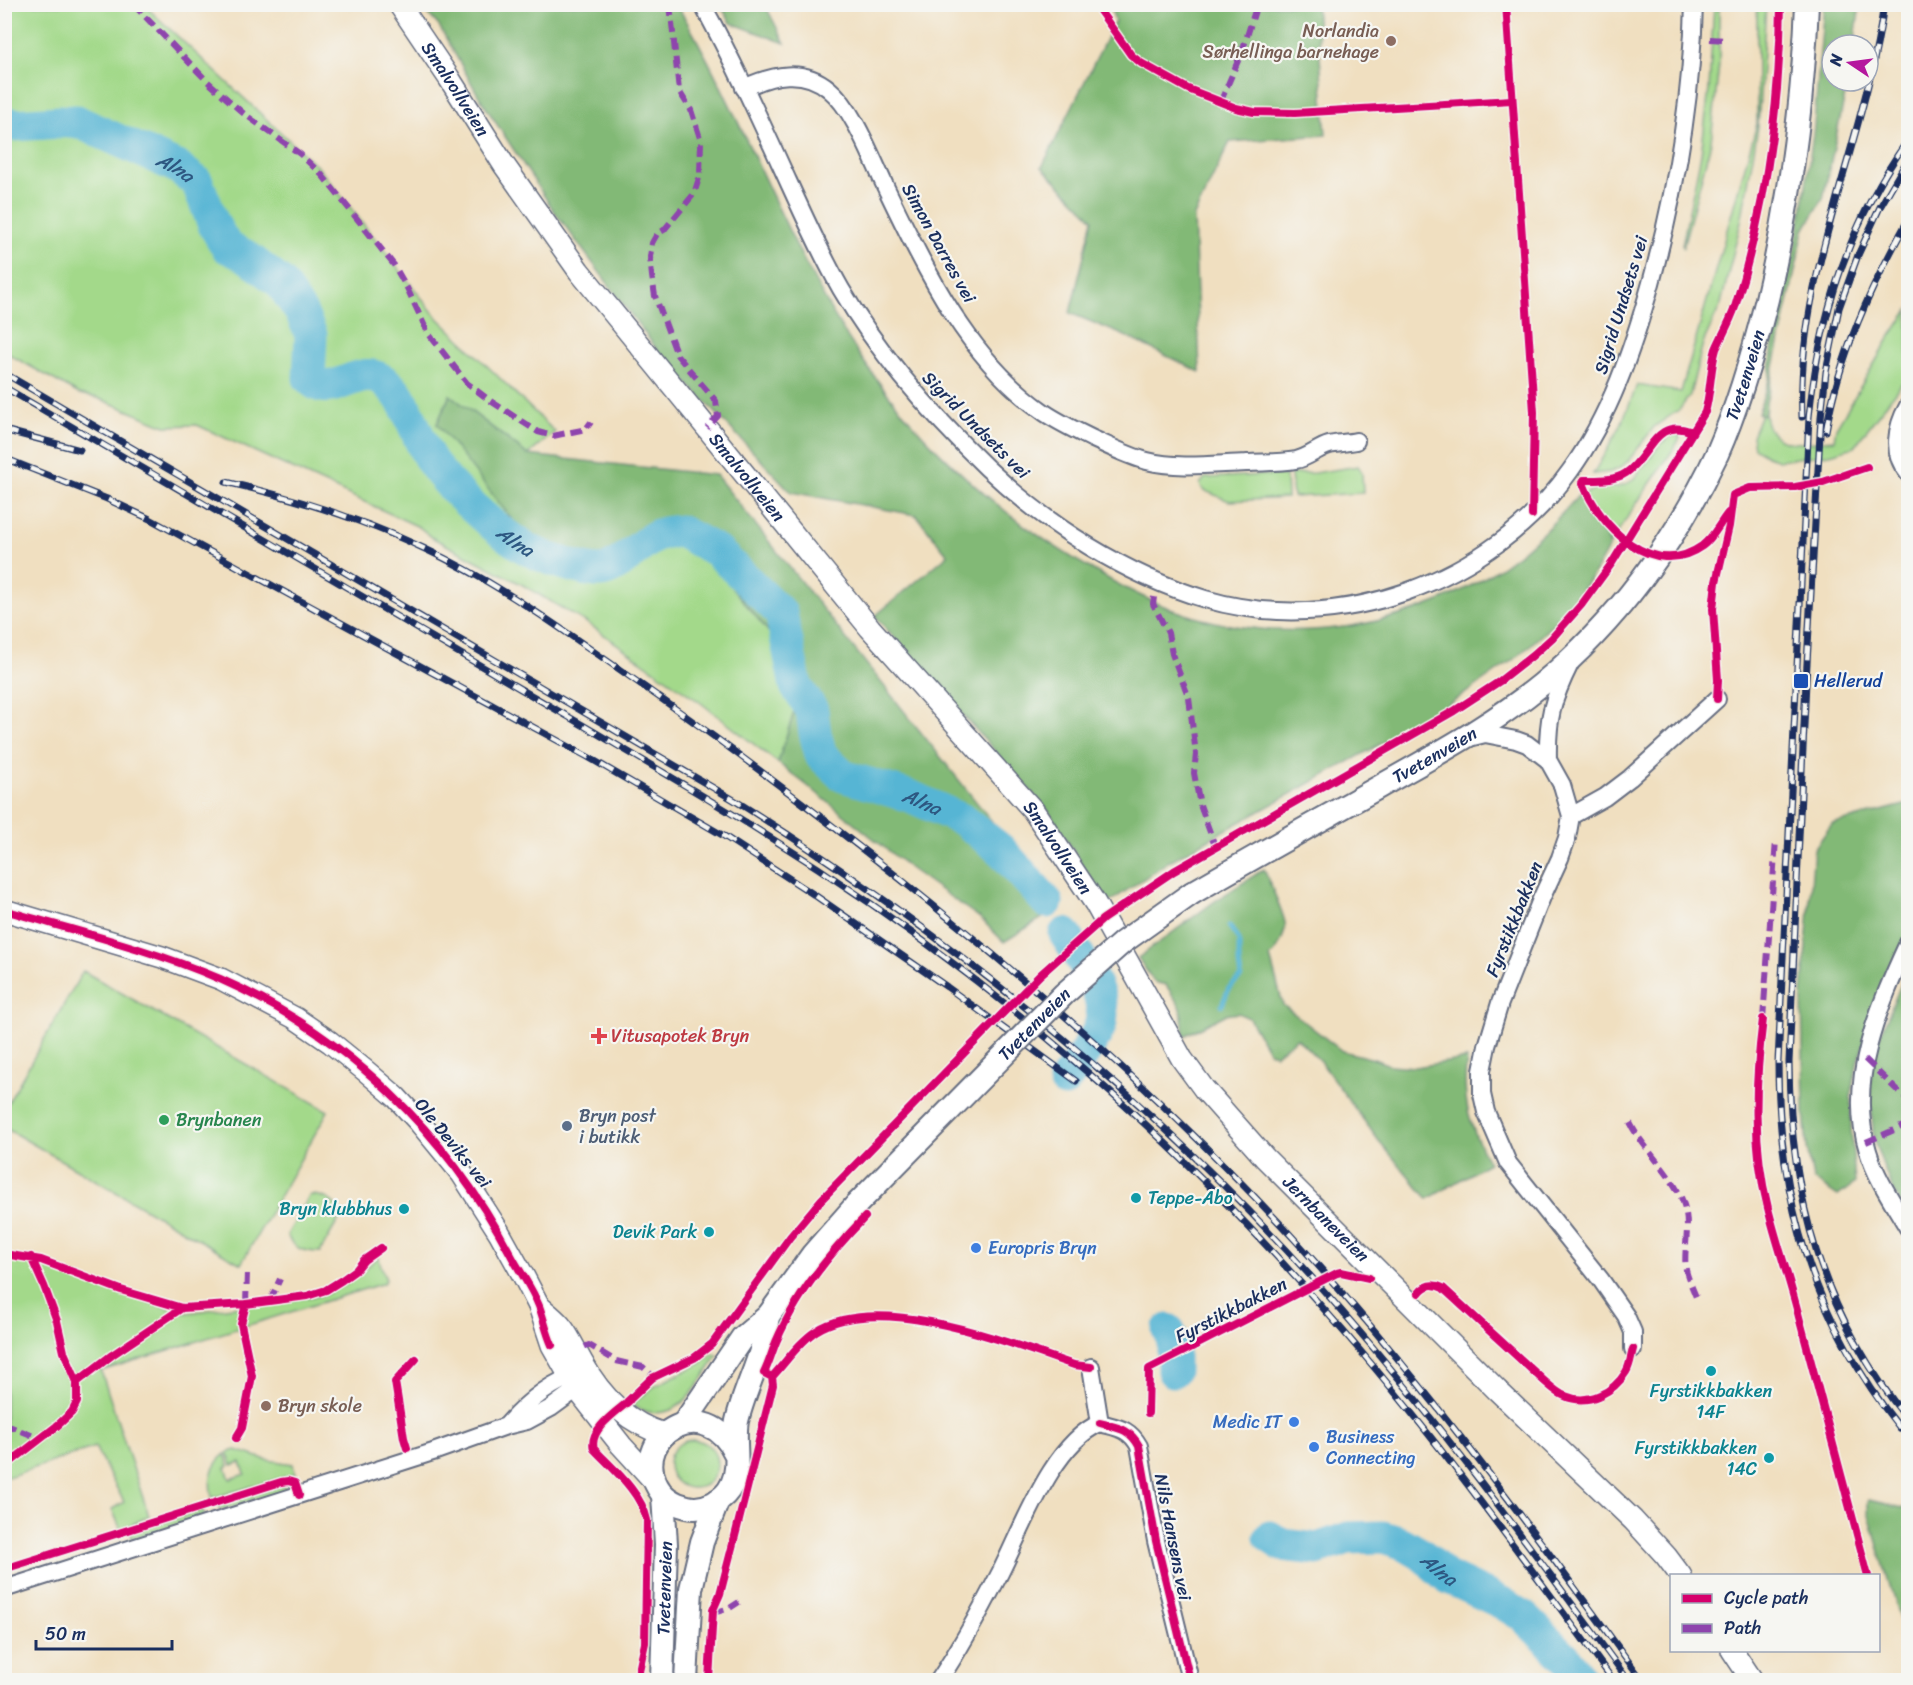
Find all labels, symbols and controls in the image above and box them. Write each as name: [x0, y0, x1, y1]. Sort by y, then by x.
place label: Norlandia Sørhellinga barnehage: [1203, 15, 1379, 68]
north arrow: [1820, 33, 1880, 93]
marker: Norlandia Sørhellinga barnehage: [1384, 34, 1398, 48]
street label: Smalvollveien: [413, 35, 498, 143]
text: N: [1820, 50, 1851, 69]
water label: Alna: [149, 142, 203, 194]
street label: Simon Darres vei: [893, 177, 986, 310]
street label: Sigrid Undsets vei: [1585, 231, 1658, 378]
street label: Tvetenveien: [1716, 326, 1774, 425]
street label: Sigrid Undsets vei: [914, 363, 1039, 488]
street label: Smalvollveien: [700, 425, 794, 529]
water label: Alna: [488, 516, 542, 568]
place label: Hellerud: [1814, 665, 1884, 697]
marker: Hellerud: [1792, 672, 1810, 690]
street label: Tvetenveien: [1386, 718, 1484, 792]
water label: Alna: [897, 778, 949, 827]
street label: Smalvollveien: [1015, 793, 1101, 902]
street label: Fyrstikkbakken: [1476, 856, 1552, 982]
street label: Tvetenveien: [990, 979, 1079, 1069]
place label: Vitusapotek Bryn: [611, 1020, 750, 1052]
marker: Vitusapotek Bryn: [592, 1029, 606, 1043]
street label: Ole Deviks vei: [406, 1091, 500, 1196]
place label: Bryn post i butikk: [579, 1100, 656, 1153]
place label: Brynbanen: [176, 1104, 262, 1136]
marker: Brynbanen: [157, 1113, 171, 1127]
marker: Bryn post i butikk: [560, 1119, 574, 1133]
street label: Jernbaneveien: [1274, 1167, 1377, 1270]
place label: Teppe-Abo: [1148, 1182, 1233, 1214]
marker: Teppe-Abo: [1129, 1191, 1143, 1205]
place label: Bryn klubbhus: [279, 1193, 393, 1225]
marker: Bryn klubbhus: [397, 1202, 411, 1216]
place label: Devik Park: [613, 1216, 697, 1248]
marker: Devik Park: [702, 1225, 716, 1239]
place label: Europris Bryn: [988, 1232, 1097, 1264]
marker: Europris Bryn: [969, 1241, 983, 1255]
street label: Fyrstikkbakken: [1169, 1268, 1293, 1352]
marker: Fyrstikkbakken 14F: [1704, 1364, 1718, 1378]
place label: Fyrstikkbakken 14F: [1650, 1375, 1772, 1428]
place label: Bryn skole: [278, 1390, 362, 1422]
marker: Bryn skole: [259, 1399, 273, 1413]
place label: Medic IT: [1213, 1406, 1283, 1438]
marker: Medic IT: [1287, 1415, 1301, 1429]
place label: Business Connecting: [1326, 1421, 1416, 1474]
place label: Fyrstikkbakken 14C: [1635, 1432, 1758, 1485]
marker: Business Connecting: [1307, 1440, 1321, 1454]
marker: Fyrstikkbakken 14C: [1762, 1451, 1776, 1465]
street label: Nils Hansens vei: [1145, 1471, 1201, 1604]
street label: Tvetenveien: [647, 1540, 682, 1635]
water label: Alna: [1411, 1543, 1464, 1598]
legend: [1670, 1574, 1880, 1652]
text: Cycle path: [1724, 1582, 1808, 1614]
text: Path: [1724, 1612, 1761, 1644]
scale bar: [36, 1613, 172, 1651]
text: 50 m: [45, 1618, 86, 1650]

